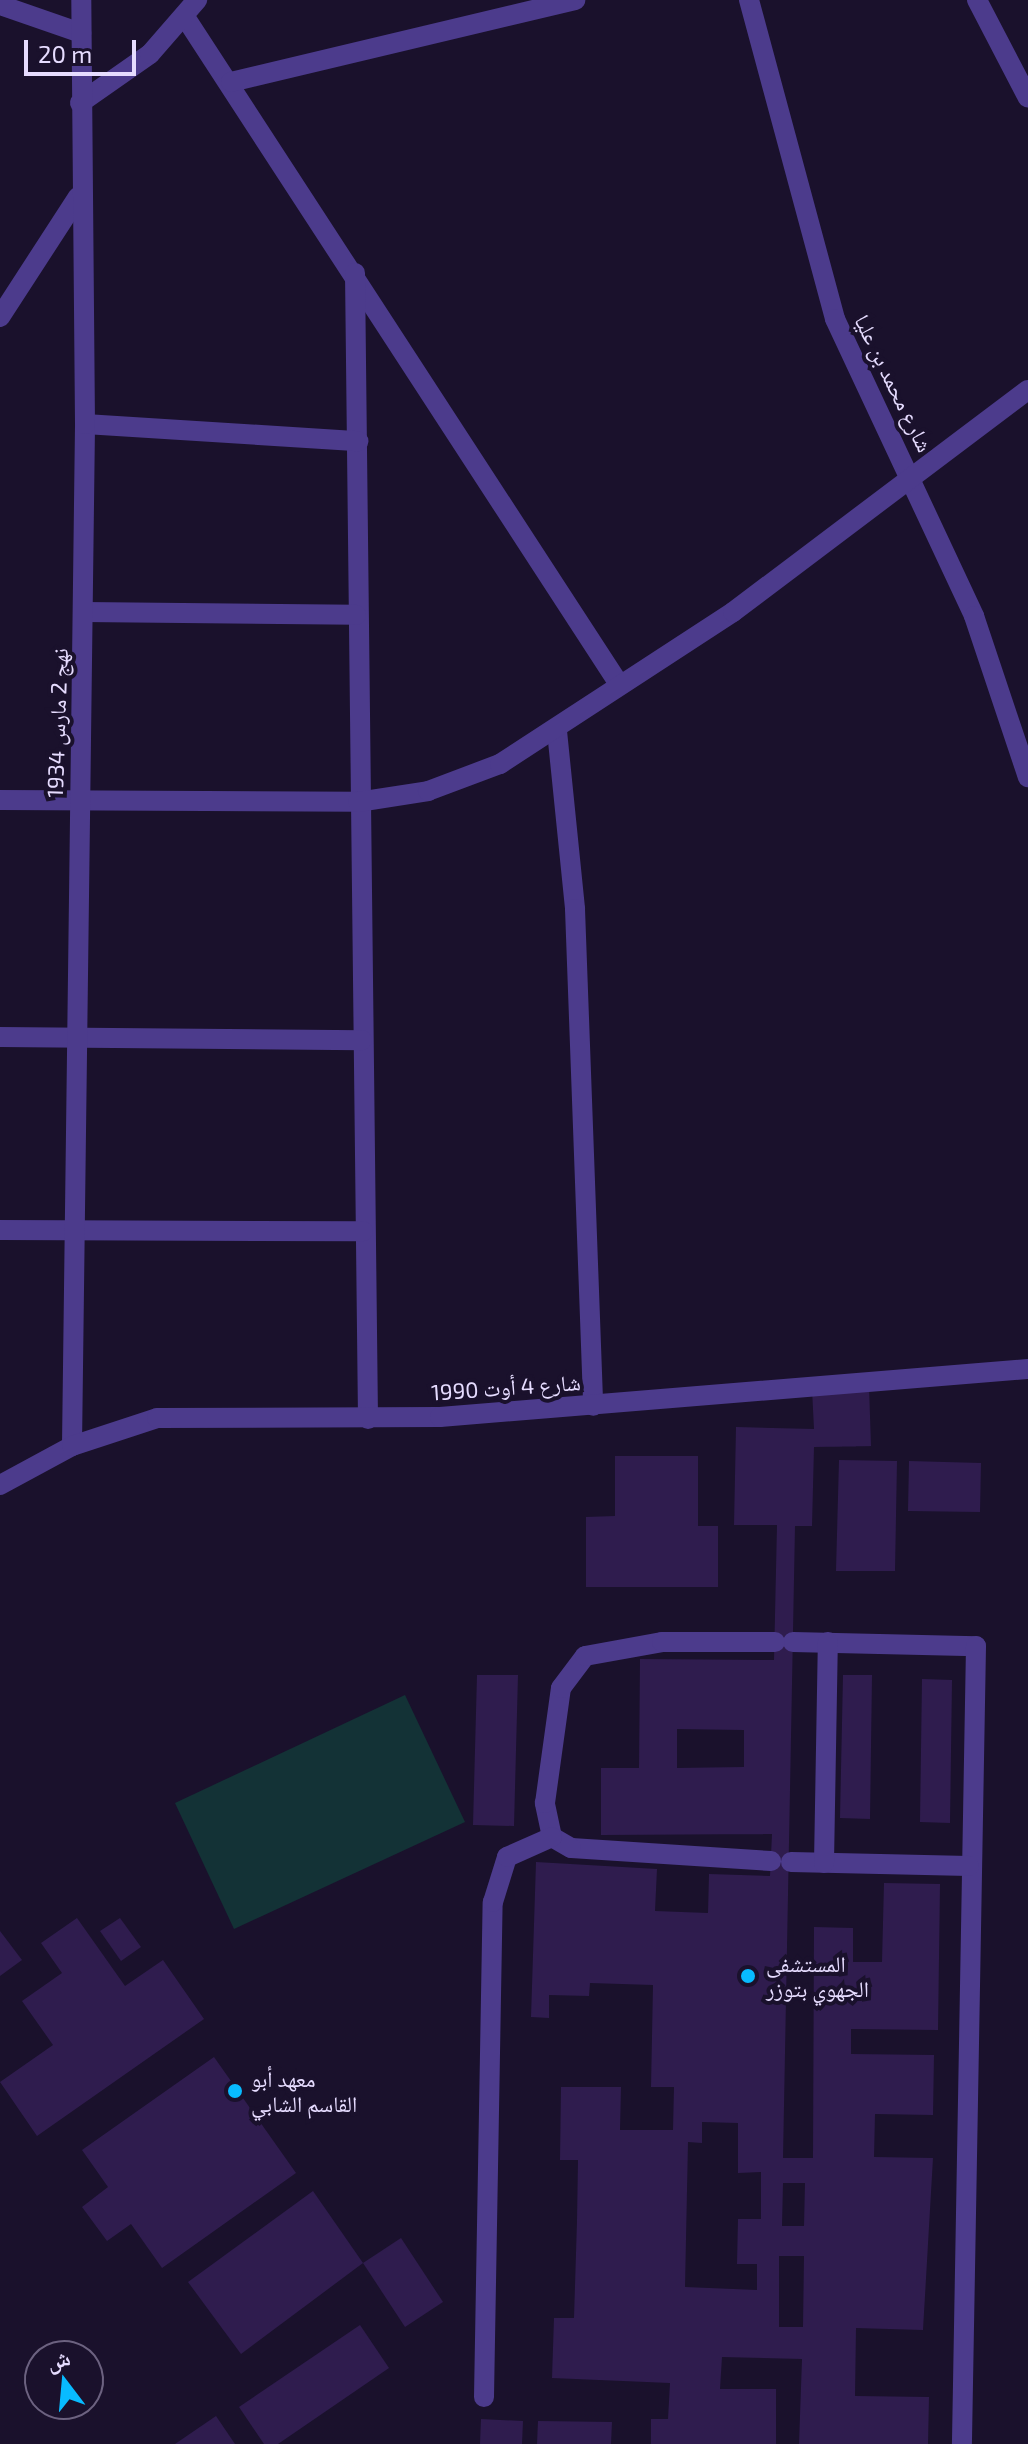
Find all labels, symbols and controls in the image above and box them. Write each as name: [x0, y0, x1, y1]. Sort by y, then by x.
scale bar: [28, 24, 140, 74]
text: 20 m: [38, 39, 92, 68]
street label: شارع محمد بن عليا: [849, 310, 939, 456]
street label: نهج 2 مارس 1934: [41, 648, 73, 798]
street label: شارع 4 أوت 1990: [430, 1369, 582, 1405]
place label: المستشفى الجهوي بتوزر: [766, 1950, 869, 2002]
marker: المستشفى الجهوي بتوزر: [737, 1965, 759, 1987]
place label: معهد أبو القاسم الشابي: [251, 2065, 357, 2116]
marker: معهد أبو القاسم الشابي: [226, 2082, 244, 2100]
north arrow: [24, 2340, 104, 2420]
text: ش: [43, 2343, 73, 2375]

